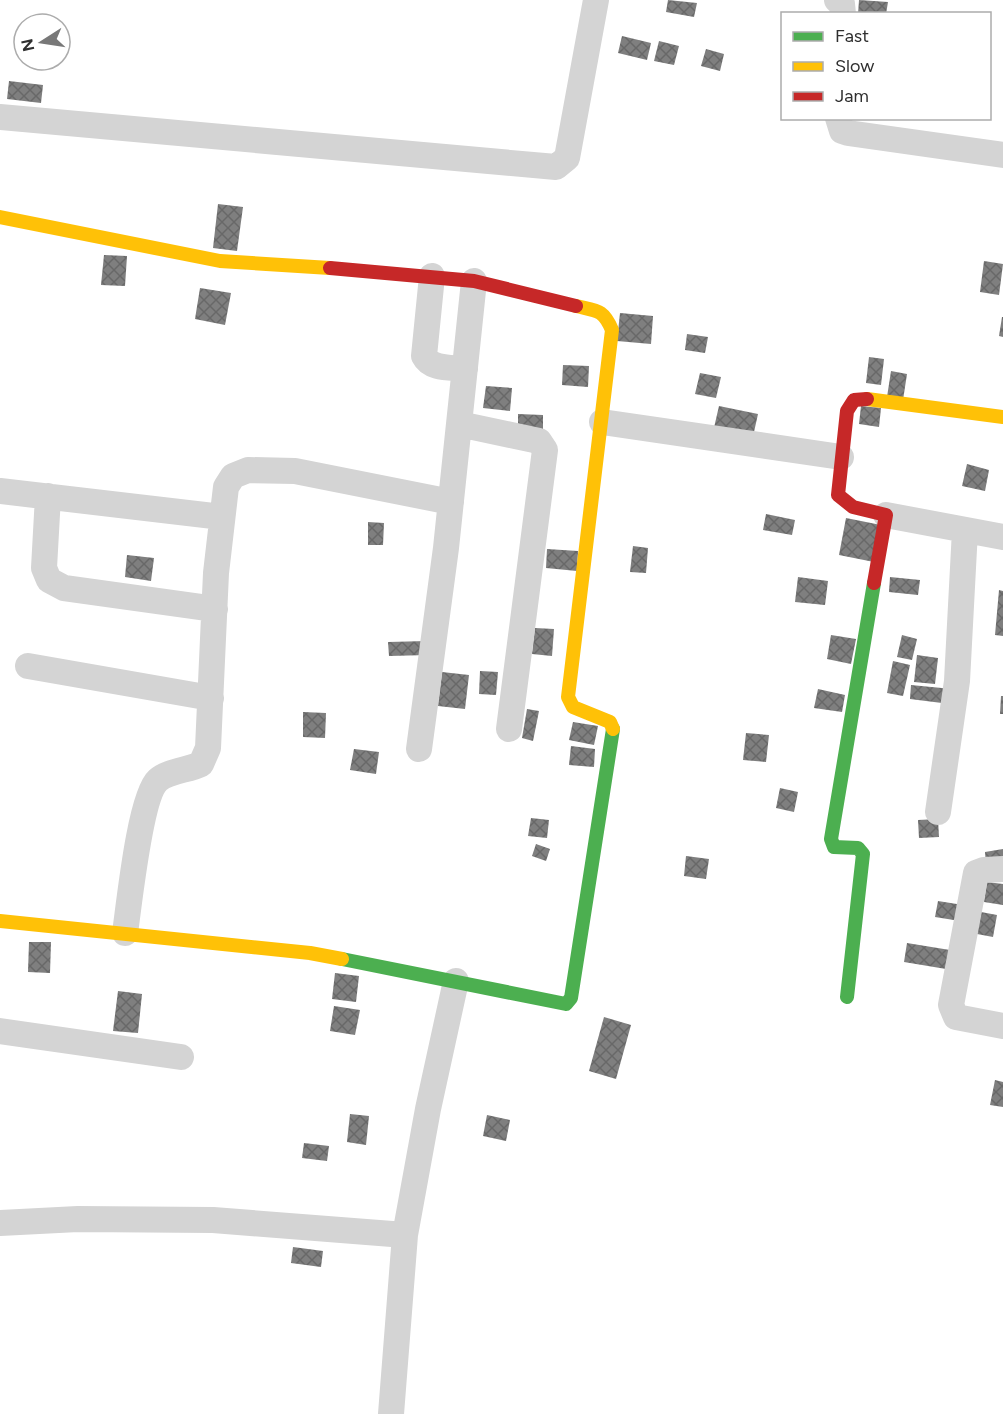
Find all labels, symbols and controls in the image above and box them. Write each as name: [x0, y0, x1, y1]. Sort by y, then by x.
north arrow: [12, 12, 72, 72]
legend: [781, 12, 991, 120]
text: Fast: [835, 25, 869, 47]
text: N: [17, 37, 38, 53]
text: Slow: [835, 55, 874, 77]
text: Jam: [835, 85, 869, 107]

